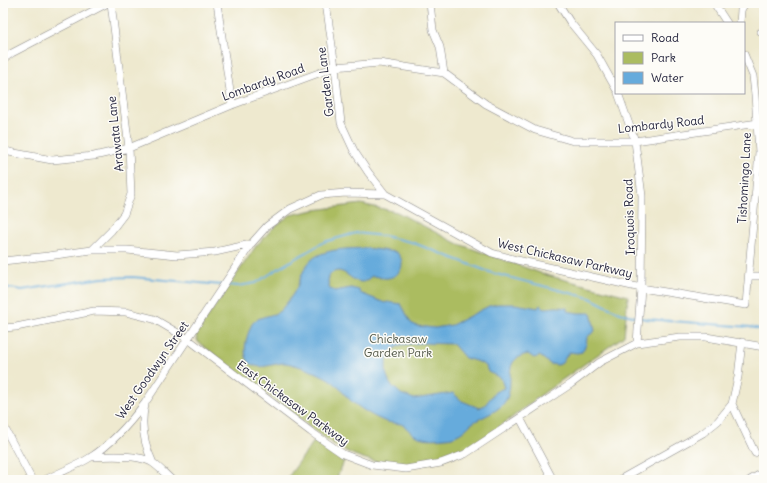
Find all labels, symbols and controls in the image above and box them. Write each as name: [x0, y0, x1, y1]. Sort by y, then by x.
legend: [615, 22, 745, 94]
text: Road: [651, 30, 679, 45]
street label: Garden Lane: [313, 46, 337, 118]
text: Park: [651, 50, 676, 65]
street label: Lombardy Road: [220, 60, 306, 104]
text: Water: [651, 70, 684, 85]
street label: Arawata Lane: [104, 95, 126, 173]
street label: Lombardy Road: [617, 112, 705, 136]
street label: Tishomingo Lane: [734, 132, 754, 224]
street label: Iroquois Road: [620, 179, 638, 255]
street label: West Chickasaw Parkway: [496, 235, 634, 281]
street label: West Goodwyn Street: [112, 318, 192, 422]
park label: Chickasaw Garden Park: [364, 331, 432, 360]
street label: East Chickasaw Parkway: [234, 357, 352, 449]

